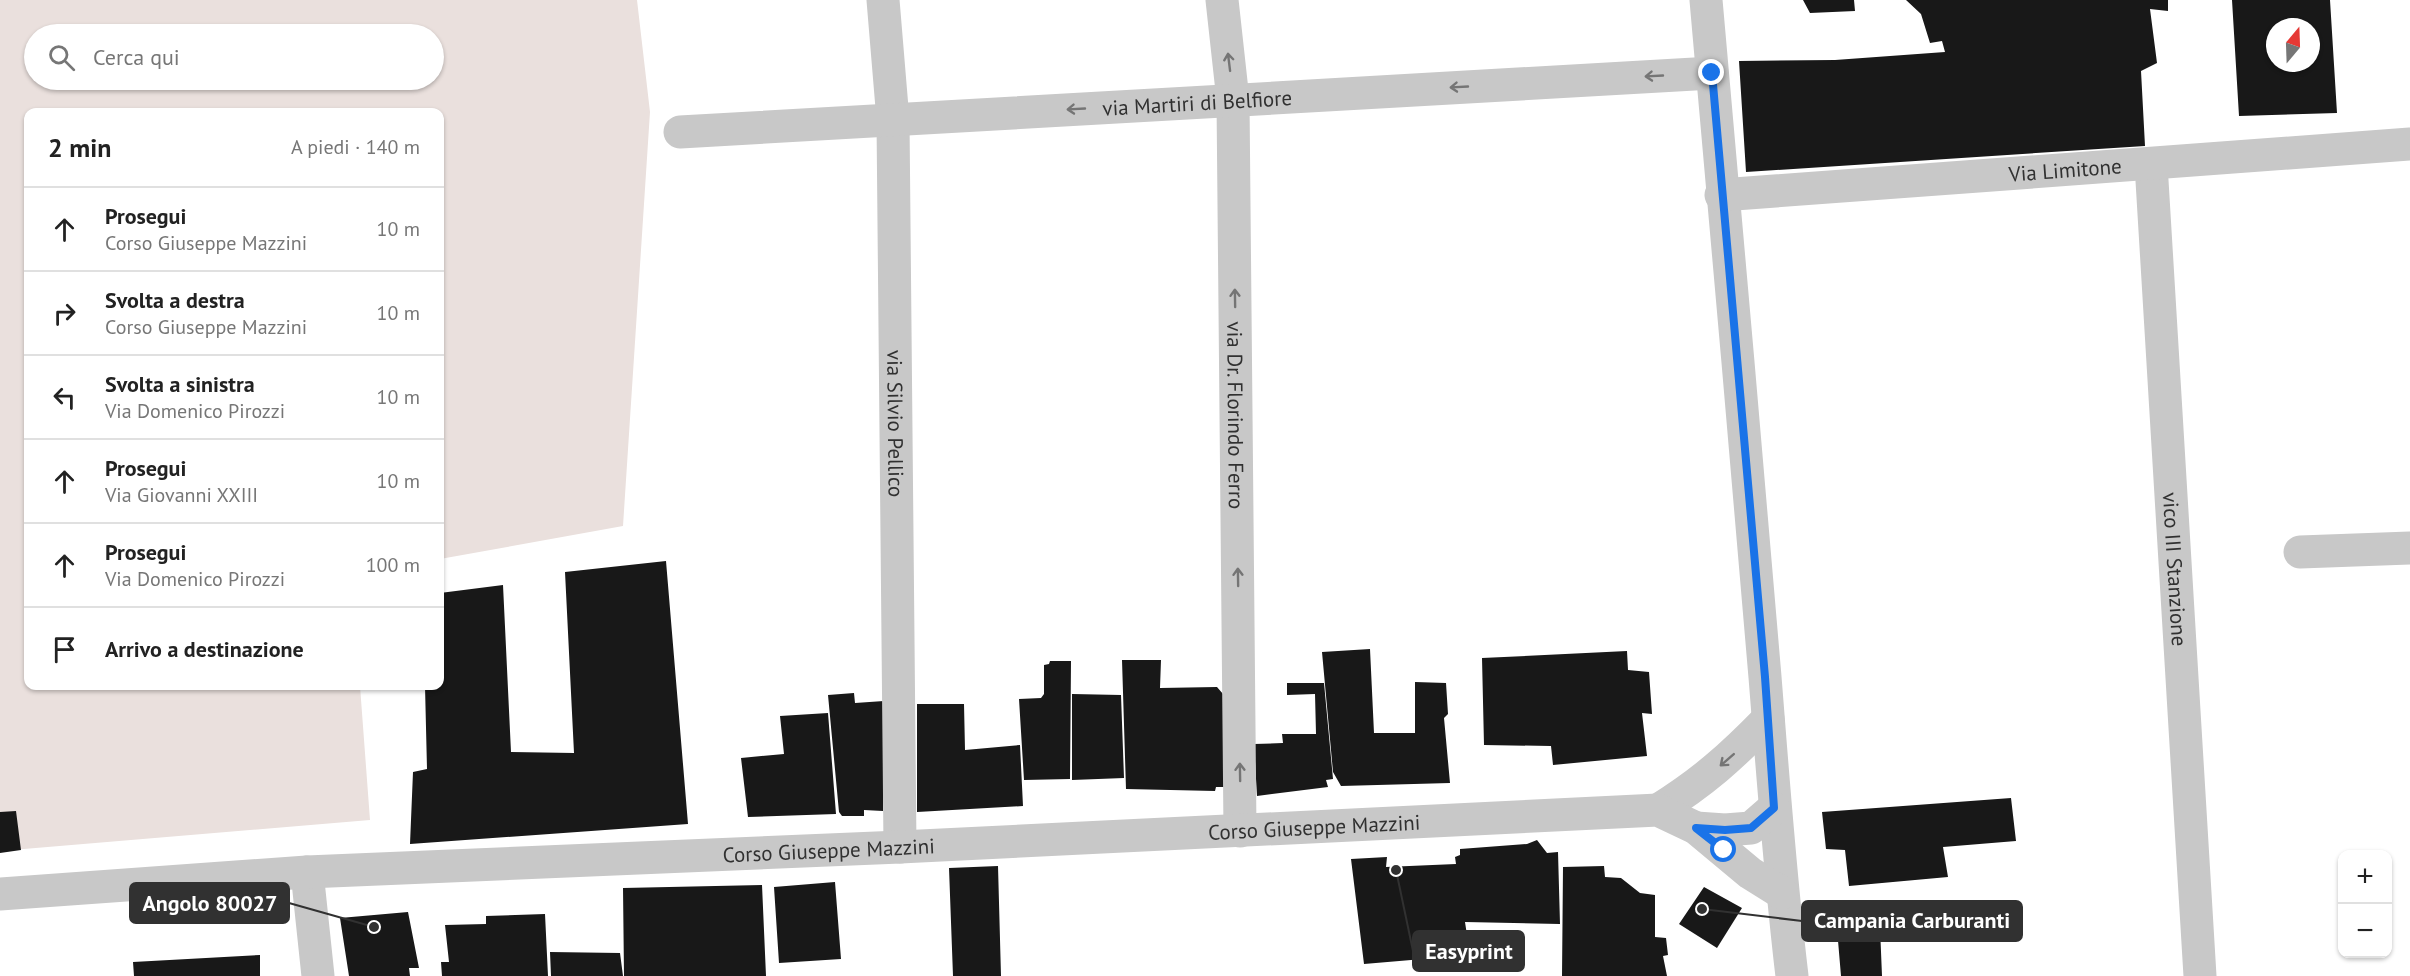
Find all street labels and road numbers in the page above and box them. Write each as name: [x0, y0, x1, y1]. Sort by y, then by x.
street label: via Martiri di Belfiore: [1102, 84, 1293, 121]
street label: Via Limitone: [2007, 152, 2122, 187]
street label: via Dr. Florindo Ferro: [1222, 321, 1250, 509]
street label: via Silvio Pellico: [882, 350, 910, 497]
street label: vico III Stanzione: [2157, 491, 2194, 647]
street label: Corso Giuseppe Mazzini: [1207, 808, 1421, 845]
street label: Corso Giuseppe Mazzini: [722, 832, 935, 868]

